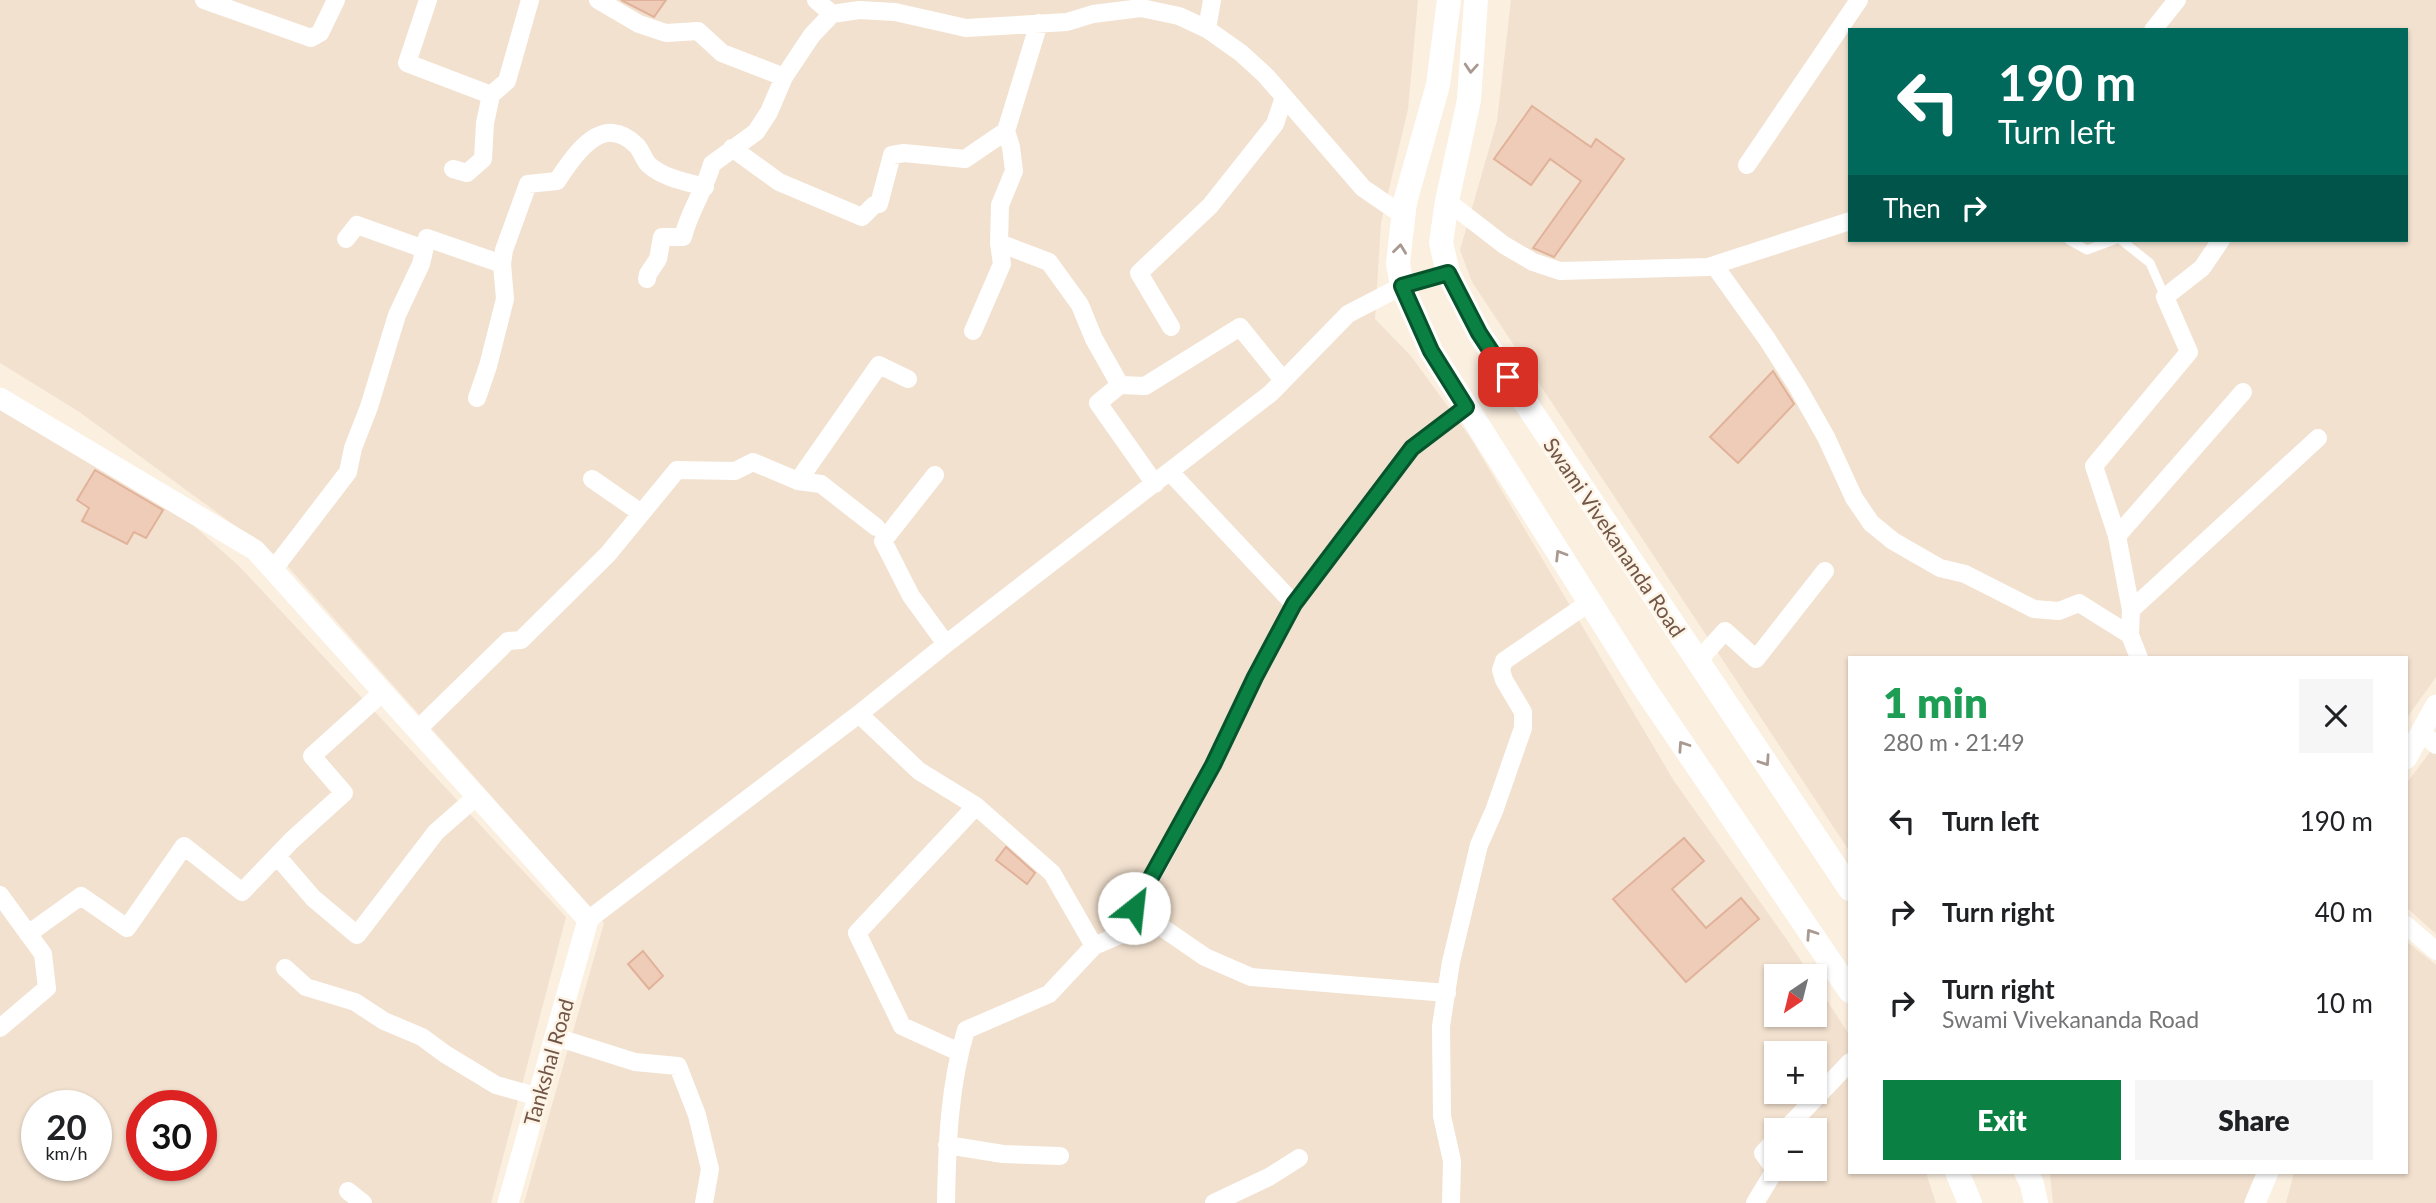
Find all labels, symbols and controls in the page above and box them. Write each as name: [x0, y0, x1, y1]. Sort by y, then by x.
text: 190 m: [1998, 53, 2136, 111]
icon: left: [1883, 56, 1974, 147]
one-way arrow: [1464, 63, 1479, 74]
text: Turn left: [1998, 112, 2115, 151]
icon: right: [1955, 189, 1993, 227]
text: Then: [1883, 192, 1941, 224]
one-way arrow: [1392, 243, 1407, 255]
pin: [1478, 347, 1538, 407]
icon: arrive: [1489, 358, 1527, 396]
street label: Swami Vivekananda Road: [1539, 433, 1691, 641]
one-way arrow: [1556, 550, 1568, 563]
text: 1 min: [1883, 677, 1988, 727]
button: close: [2299, 679, 2373, 753]
text: 280 m · 21:49: [1883, 728, 2025, 756]
one-way arrow: [1678, 741, 1691, 754]
one-way arrow: [1757, 753, 1769, 766]
icon: left: [1883, 802, 1921, 840]
text: Turn left: [1942, 805, 2039, 837]
text: 190 m: [2300, 805, 2373, 837]
position arrow: [1097, 871, 1171, 945]
icon: right: [1883, 893, 1921, 931]
text: Turn right: [1942, 896, 2055, 928]
text: 40 m: [2315, 896, 2373, 928]
one-way arrow: [1807, 929, 1819, 942]
north arrow: [1764, 964, 1827, 1027]
map controls: [1764, 964, 1827, 1181]
text: Turn right: [1942, 973, 2055, 1005]
icon: right: [1883, 984, 1921, 1022]
text: 10 m: [2315, 987, 2373, 1019]
street label: Tankshal Road: [518, 996, 578, 1128]
text: Swami Vivekananda Road: [1942, 1005, 2199, 1033]
button: +: [1764, 1041, 1827, 1104]
button: Exit: [1883, 1080, 2121, 1160]
button: Share: [2135, 1080, 2373, 1160]
speed limit sign: 30: [126, 1090, 217, 1181]
text: 20: [46, 1105, 87, 1147]
button: −: [1764, 1118, 1827, 1181]
text: km/h: [45, 1142, 88, 1164]

